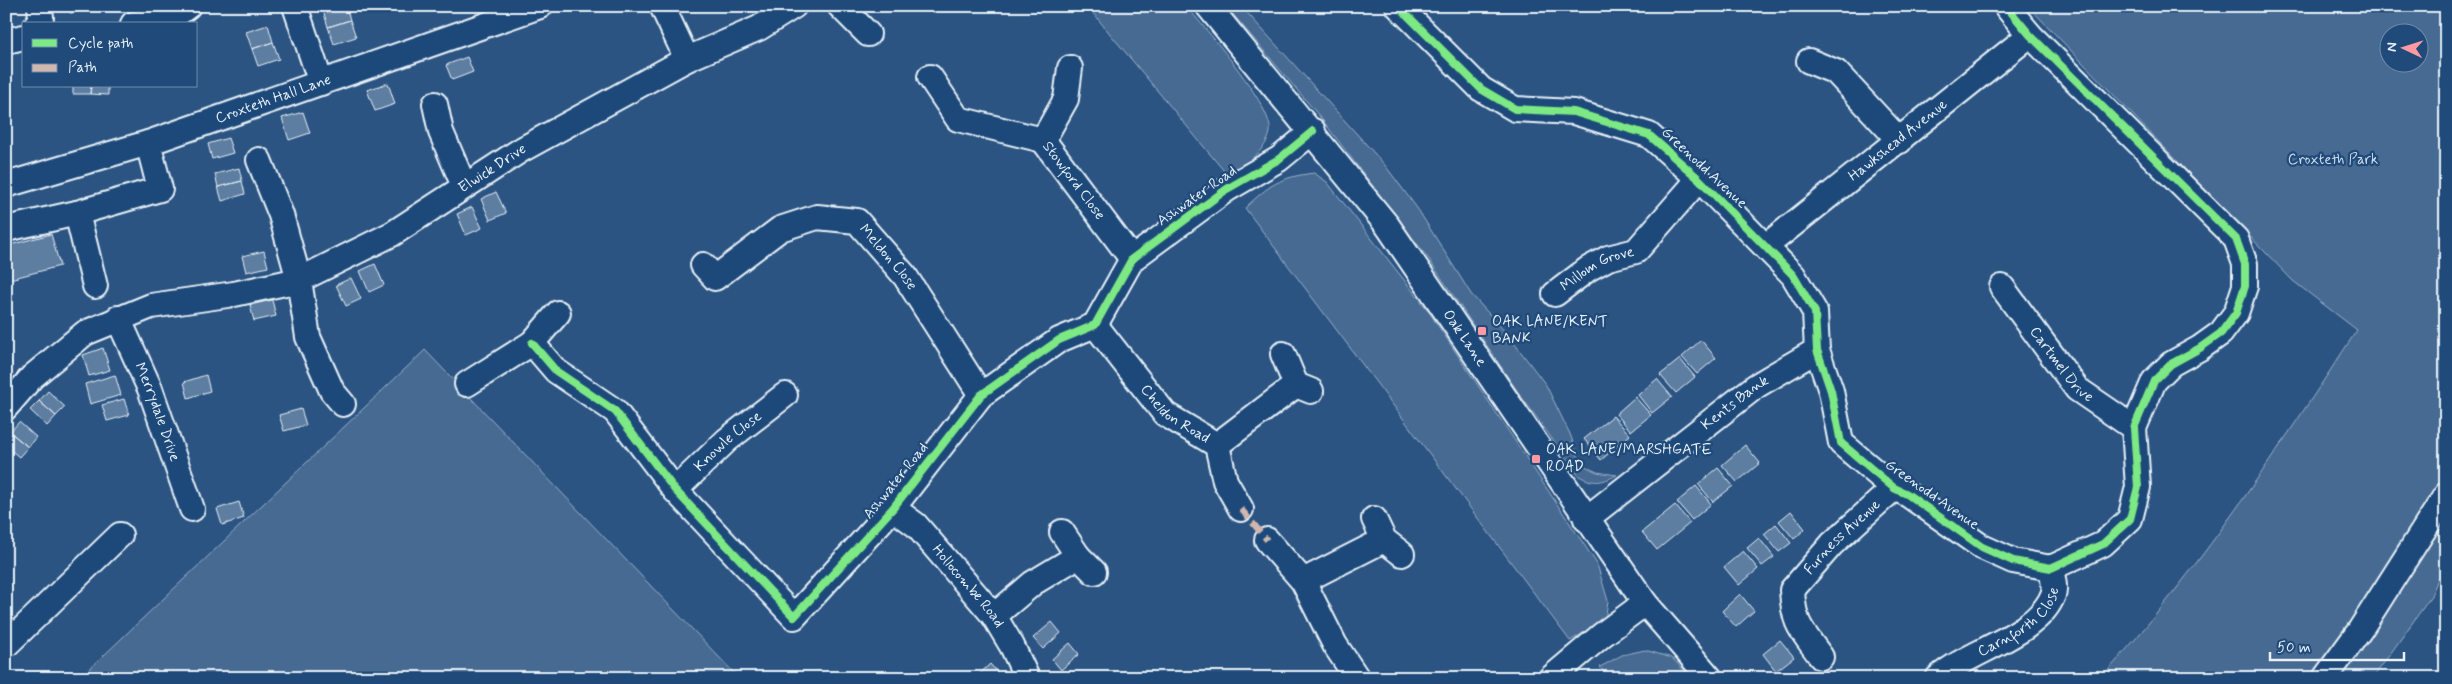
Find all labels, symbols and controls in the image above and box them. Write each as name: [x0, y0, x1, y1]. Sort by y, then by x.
legend: [22, 22, 198, 88]
north arrow: [2380, 22, 2430, 72]
text: Cycle path: [68, 34, 133, 54]
text: N: [2383, 42, 2401, 52]
text: Path: [68, 58, 97, 78]
street label: Croxteth Hall Lane: [213, 70, 334, 129]
street label: Hawkshead Avenue: [1844, 95, 1952, 186]
street label: Greenodd Avenue: [1657, 123, 1751, 213]
street label: Stowford Close: [1037, 137, 1110, 225]
street label: Elwick Drive: [455, 139, 530, 198]
park label: Croxteth Park: [2288, 150, 2378, 170]
street label: Ashwater Road: [1153, 161, 1241, 231]
street label: Meldon Close: [854, 220, 922, 294]
street label: Millom Grove: [1556, 242, 1636, 296]
street label: Oak Lane: [1438, 306, 1491, 371]
place label: OAK LANE/KENT BANK: [1492, 312, 1608, 349]
street label: Cartmel Drive: [2025, 323, 2097, 407]
marker: OAK LANE/KENT BANK: [1476, 325, 1488, 337]
street label: Merrydale Drive: [129, 359, 185, 464]
street label: Kents Bank: [1697, 371, 1773, 435]
street label: Cheldon Road: [1136, 380, 1213, 448]
street label: Knowle Close: [690, 407, 766, 476]
street label: Ashwater Road: [859, 439, 933, 523]
place label: OAK LANE/MARSHGATE ROAD: [1546, 440, 1712, 477]
marker: OAK LANE/MARSHGATE ROAD: [1530, 453, 1542, 465]
street label: Greenodd Avenue: [1881, 455, 1983, 535]
street label: Furness Avenue: [1800, 495, 1885, 579]
street label: Hollocombe Road: [927, 540, 1009, 631]
street label: Carnforth Close: [1974, 586, 2064, 662]
scale bar: [2270, 629, 2403, 661]
text: 50 m: [2277, 638, 2311, 658]

